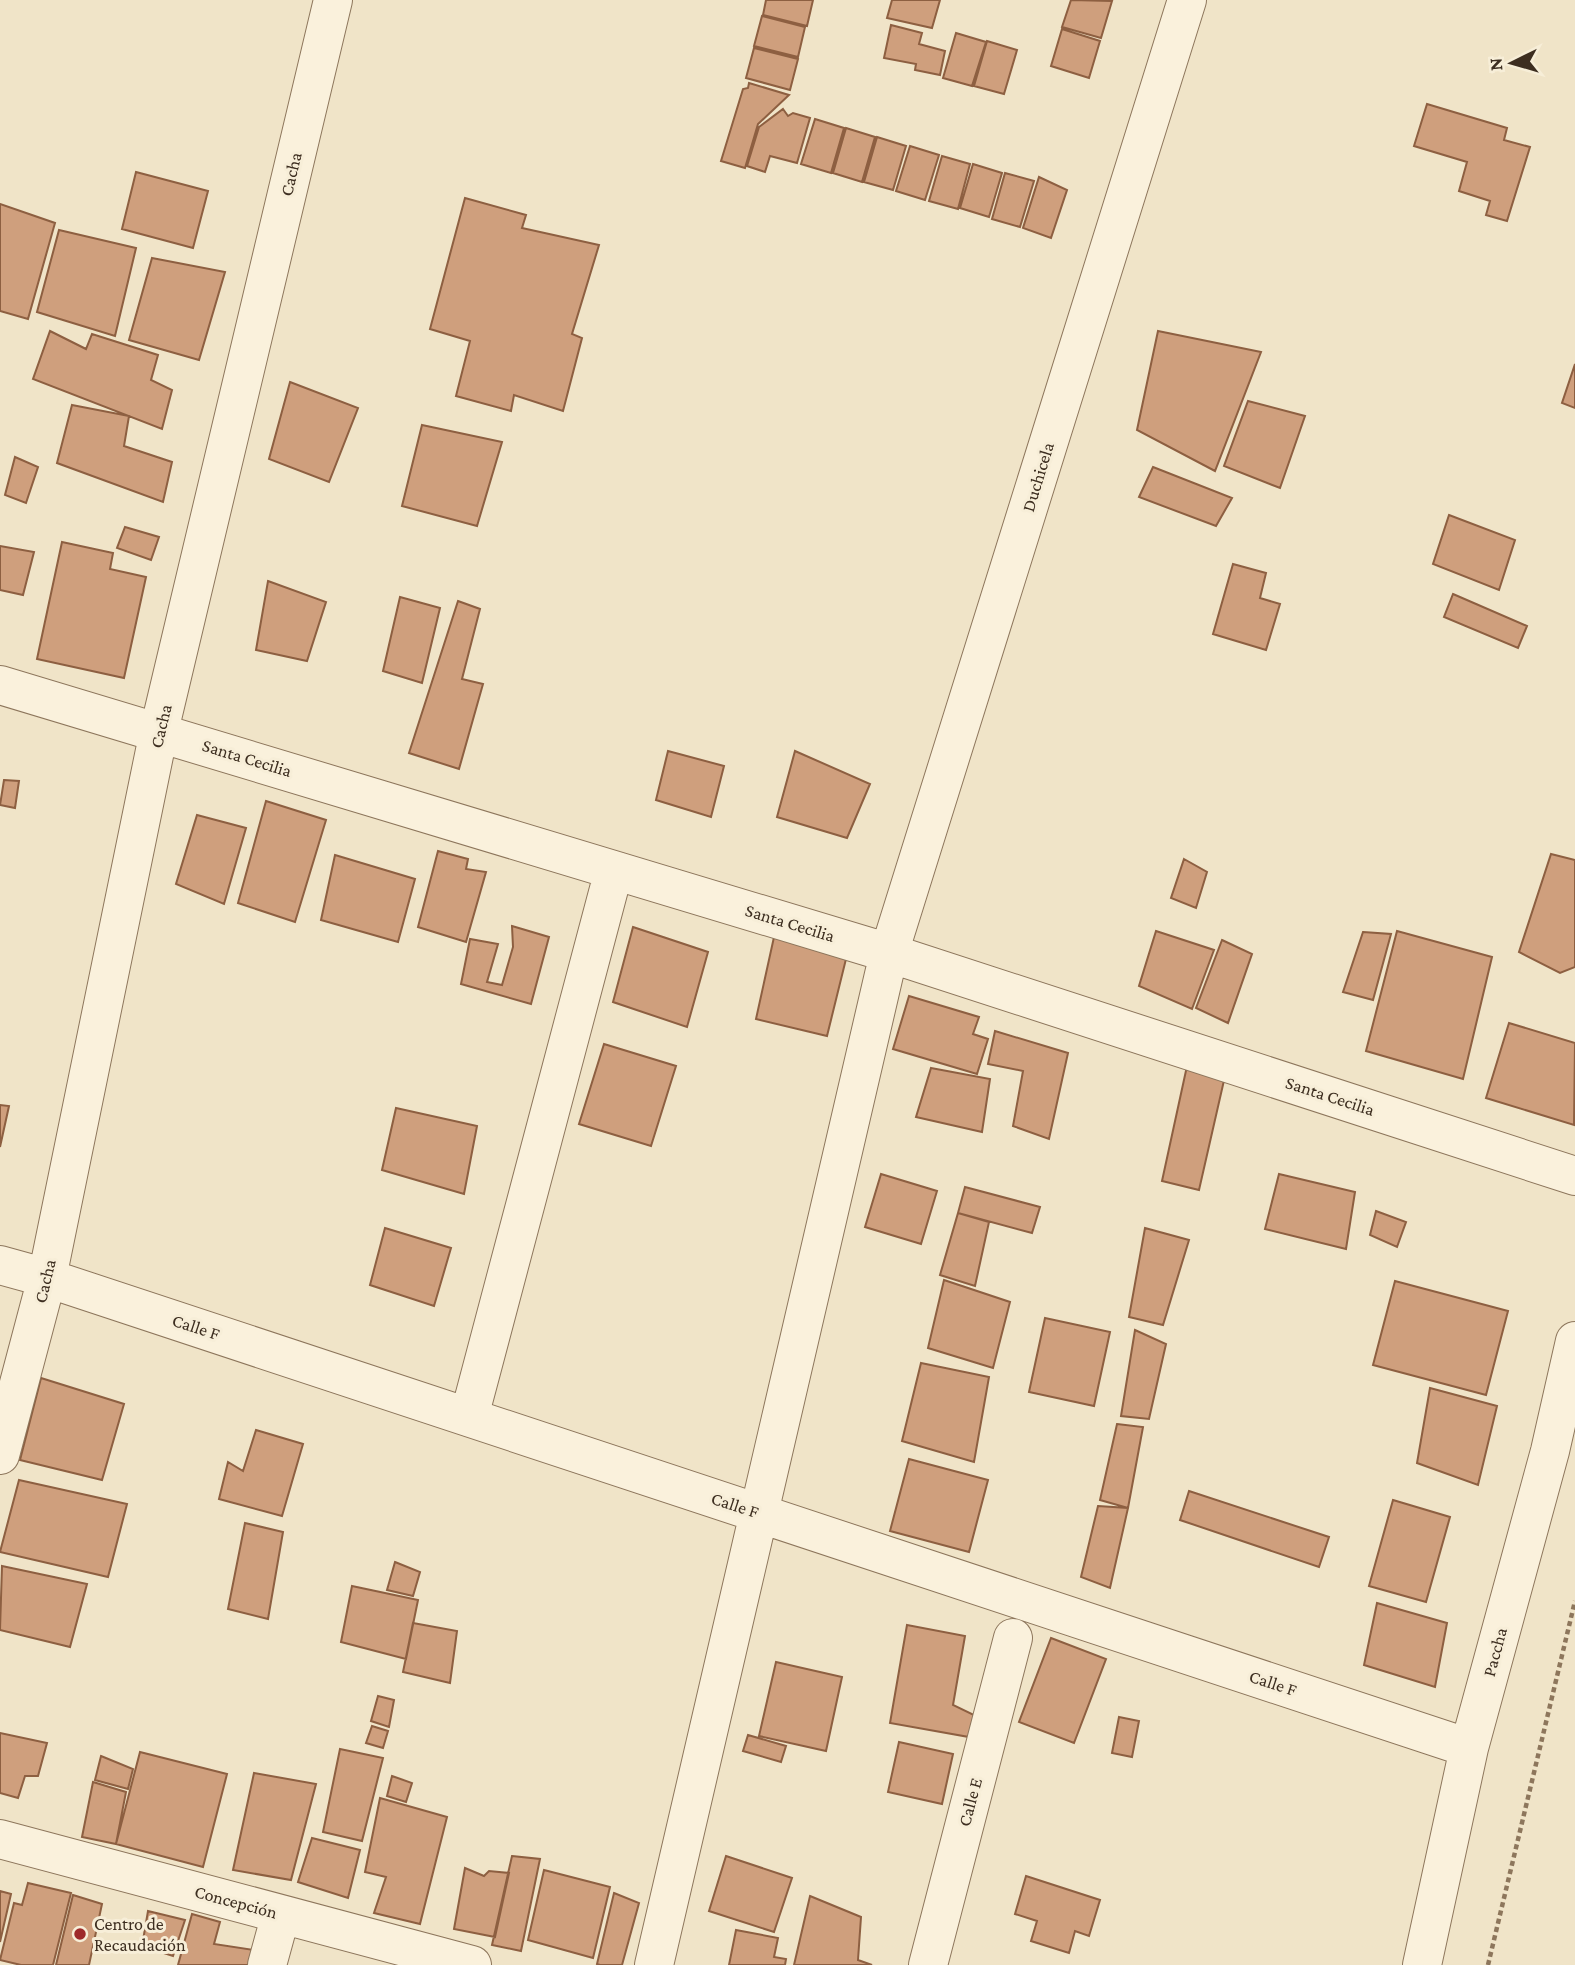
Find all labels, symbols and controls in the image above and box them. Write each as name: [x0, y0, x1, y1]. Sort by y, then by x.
north arrow: [1477, 28, 1547, 98]
text: N: [1485, 57, 1507, 72]
street label: Cacha: [276, 150, 306, 198]
street label: Duchicela: [1018, 440, 1058, 514]
street label: Cacha: [146, 702, 176, 750]
street label: Santa Cecilia: [200, 735, 294, 781]
street label: Santa Cecilia: [743, 900, 837, 946]
street label: Santa Cecilia: [1283, 1072, 1377, 1120]
street label: Cacha: [30, 1257, 60, 1305]
street label: Calle F: [170, 1310, 222, 1344]
street label: Calle F: [709, 1488, 761, 1522]
street label: Paccha: [1479, 1625, 1511, 1679]
street label: Calle F: [1247, 1666, 1299, 1700]
street label: Calle E: [954, 1775, 986, 1828]
street label: Concepción: [193, 1881, 280, 1923]
place label: Centro de Recaudación: [94, 1914, 186, 1955]
marker: Centro de Recaudación: [72, 1926, 88, 1942]

